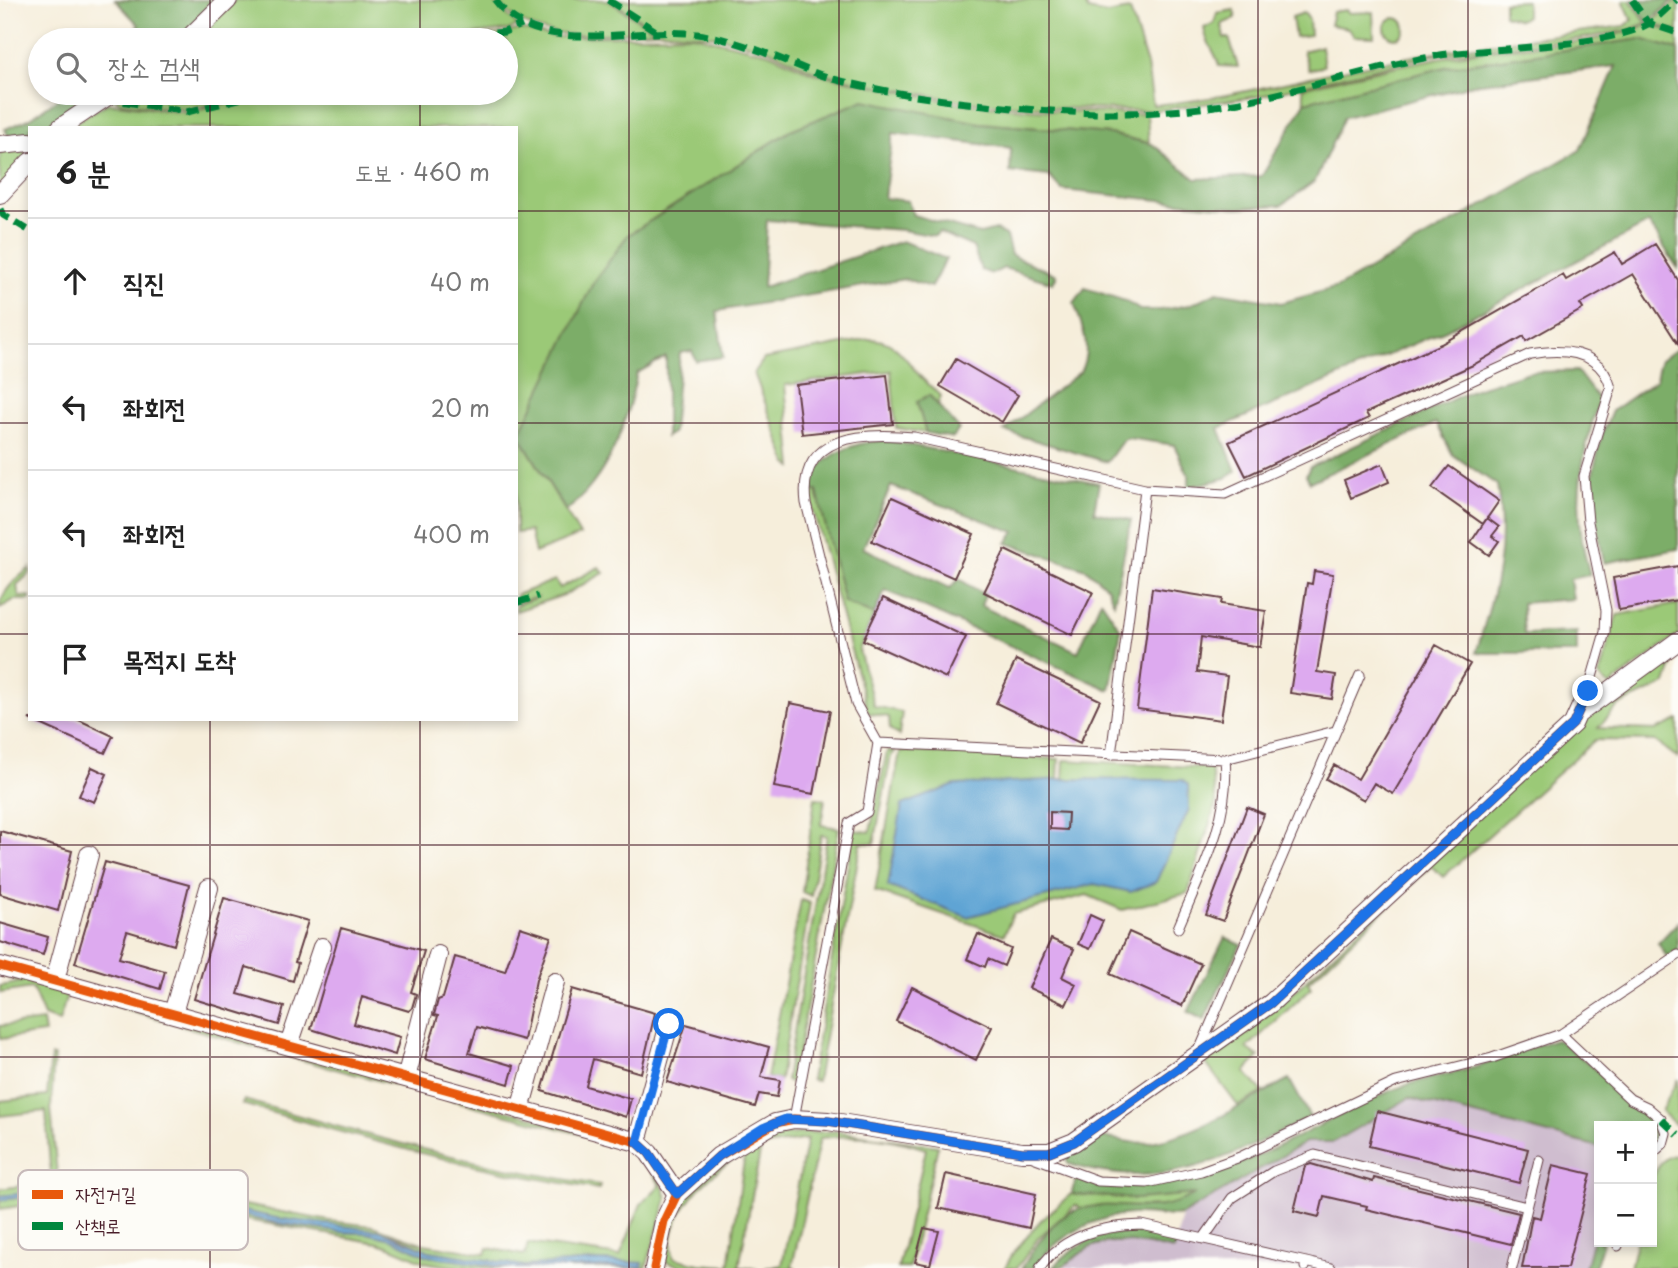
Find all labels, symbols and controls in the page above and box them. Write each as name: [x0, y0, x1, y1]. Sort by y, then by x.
search box: [28, 28, 518, 105]
text: 장소 검색: [108, 47, 200, 86]
icon: search: [52, 48, 90, 86]
text: 6 분: [56, 149, 111, 194]
text: 도보 · 460 m: [355, 154, 490, 189]
icon: ahead: [56, 262, 94, 300]
text: 직진: [123, 262, 165, 301]
text: 40 m: [430, 264, 490, 299]
icon: left: [56, 388, 94, 426]
text: 좌회전: [123, 388, 186, 427]
text: 20 m: [431, 390, 490, 425]
icon: left: [56, 514, 94, 552]
text: 좌회전: [123, 514, 186, 553]
text: 400 m: [413, 516, 490, 551]
icon: arrive: [56, 640, 94, 678]
text: 목적지 도착: [123, 640, 236, 679]
route end: [1572, 675, 1603, 706]
route start: [653, 1008, 684, 1039]
map controls: [1594, 1121, 1657, 1247]
button: +: [1594, 1121, 1657, 1184]
legend: [18, 1170, 248, 1250]
text: 자전거길: [75, 1179, 136, 1207]
button: −: [1594, 1184, 1657, 1247]
text: 산책로: [75, 1211, 121, 1239]

